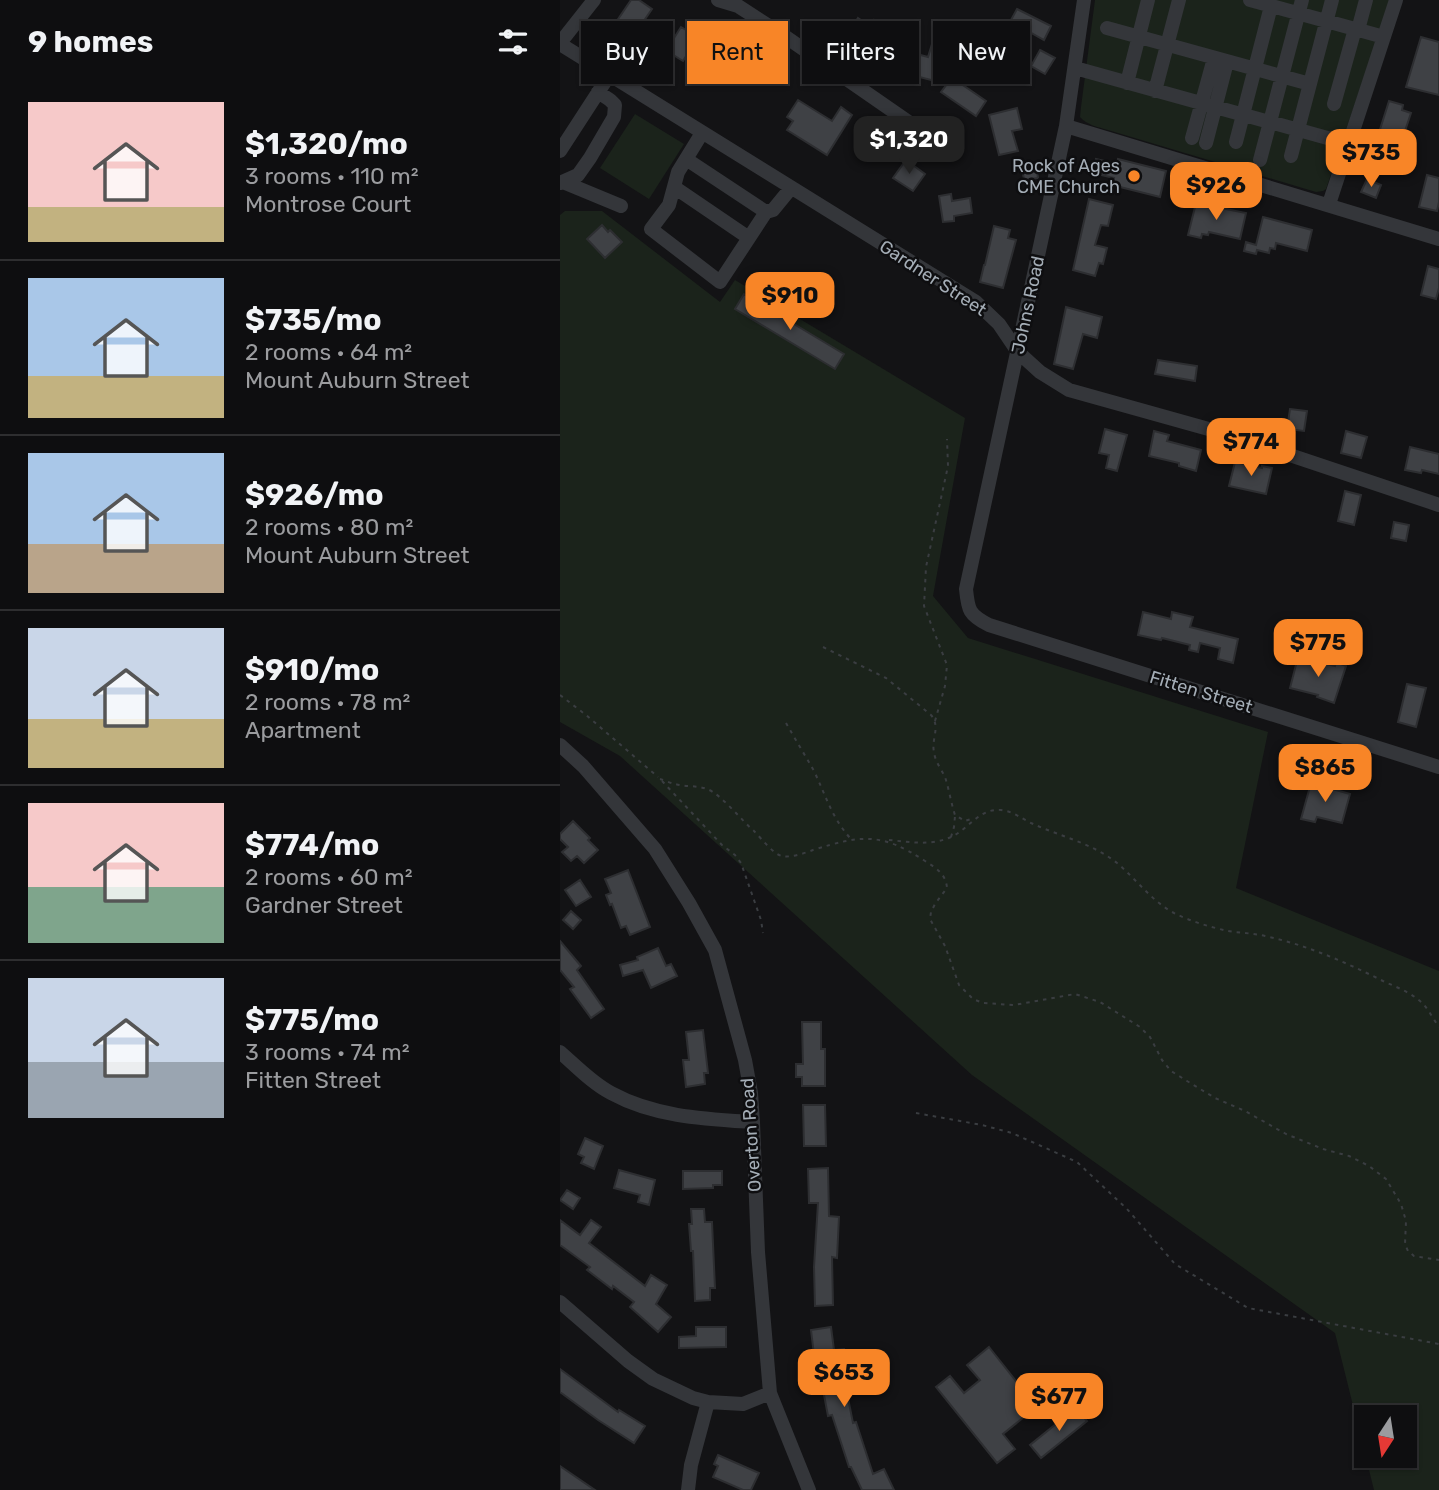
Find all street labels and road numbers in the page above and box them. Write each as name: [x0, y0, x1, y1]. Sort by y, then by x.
street label: Gardner Street: [875, 235, 991, 321]
street label: Johns Road: [1007, 254, 1049, 356]
street label: Fitten Street: [1147, 666, 1255, 718]
street label: Overton Road: [736, 1077, 766, 1193]

